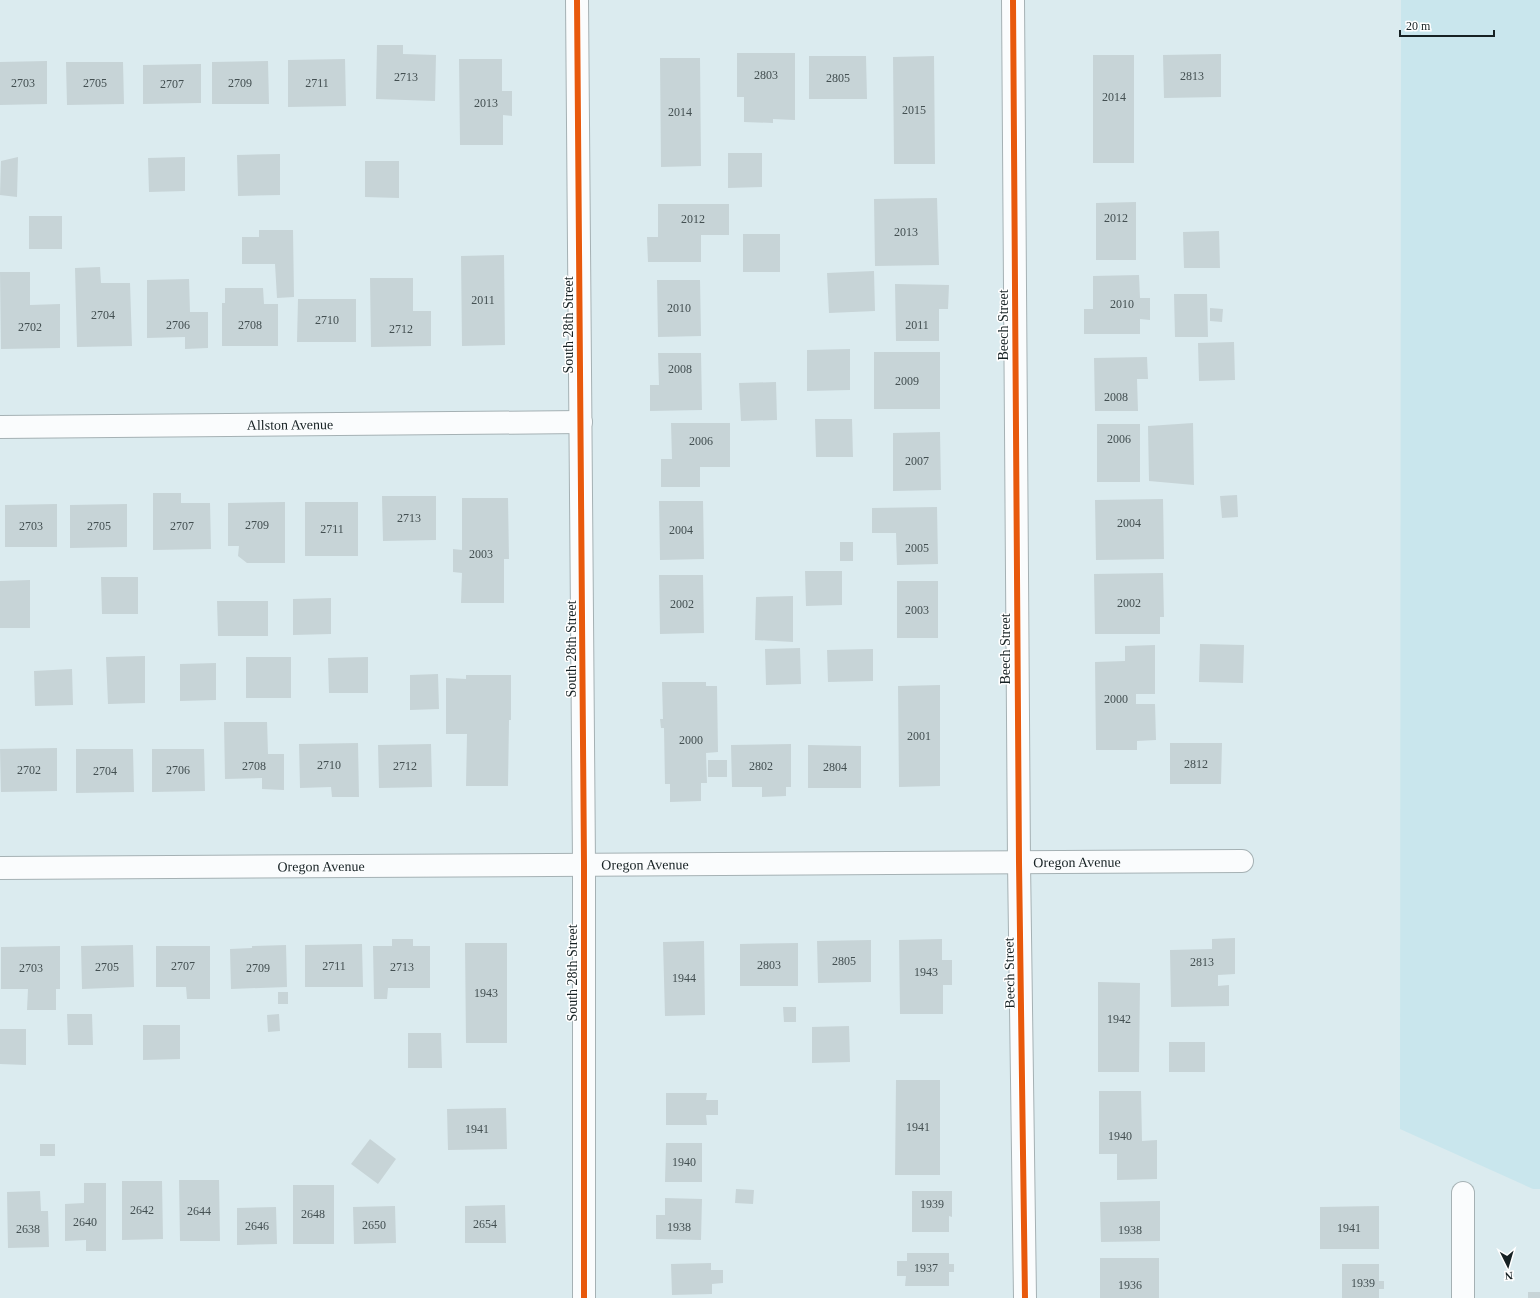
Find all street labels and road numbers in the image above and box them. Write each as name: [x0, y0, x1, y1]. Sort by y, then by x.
street label: South 28th Street: [561, 276, 576, 374]
street label: Beech Street: [996, 289, 1011, 361]
street label: Allston Avenue: [247, 417, 333, 433]
street label: South 28th Street: [564, 600, 579, 698]
street label: Beech Street: [998, 613, 1013, 685]
street label: Oregon Avenue: [1033, 855, 1121, 870]
street label: Oregon Avenue: [601, 857, 689, 873]
street label: Oregon Avenue: [277, 859, 365, 874]
street label: South 28th Street: [565, 924, 580, 1022]
street label: Beech Street: [1001, 937, 1018, 1009]

